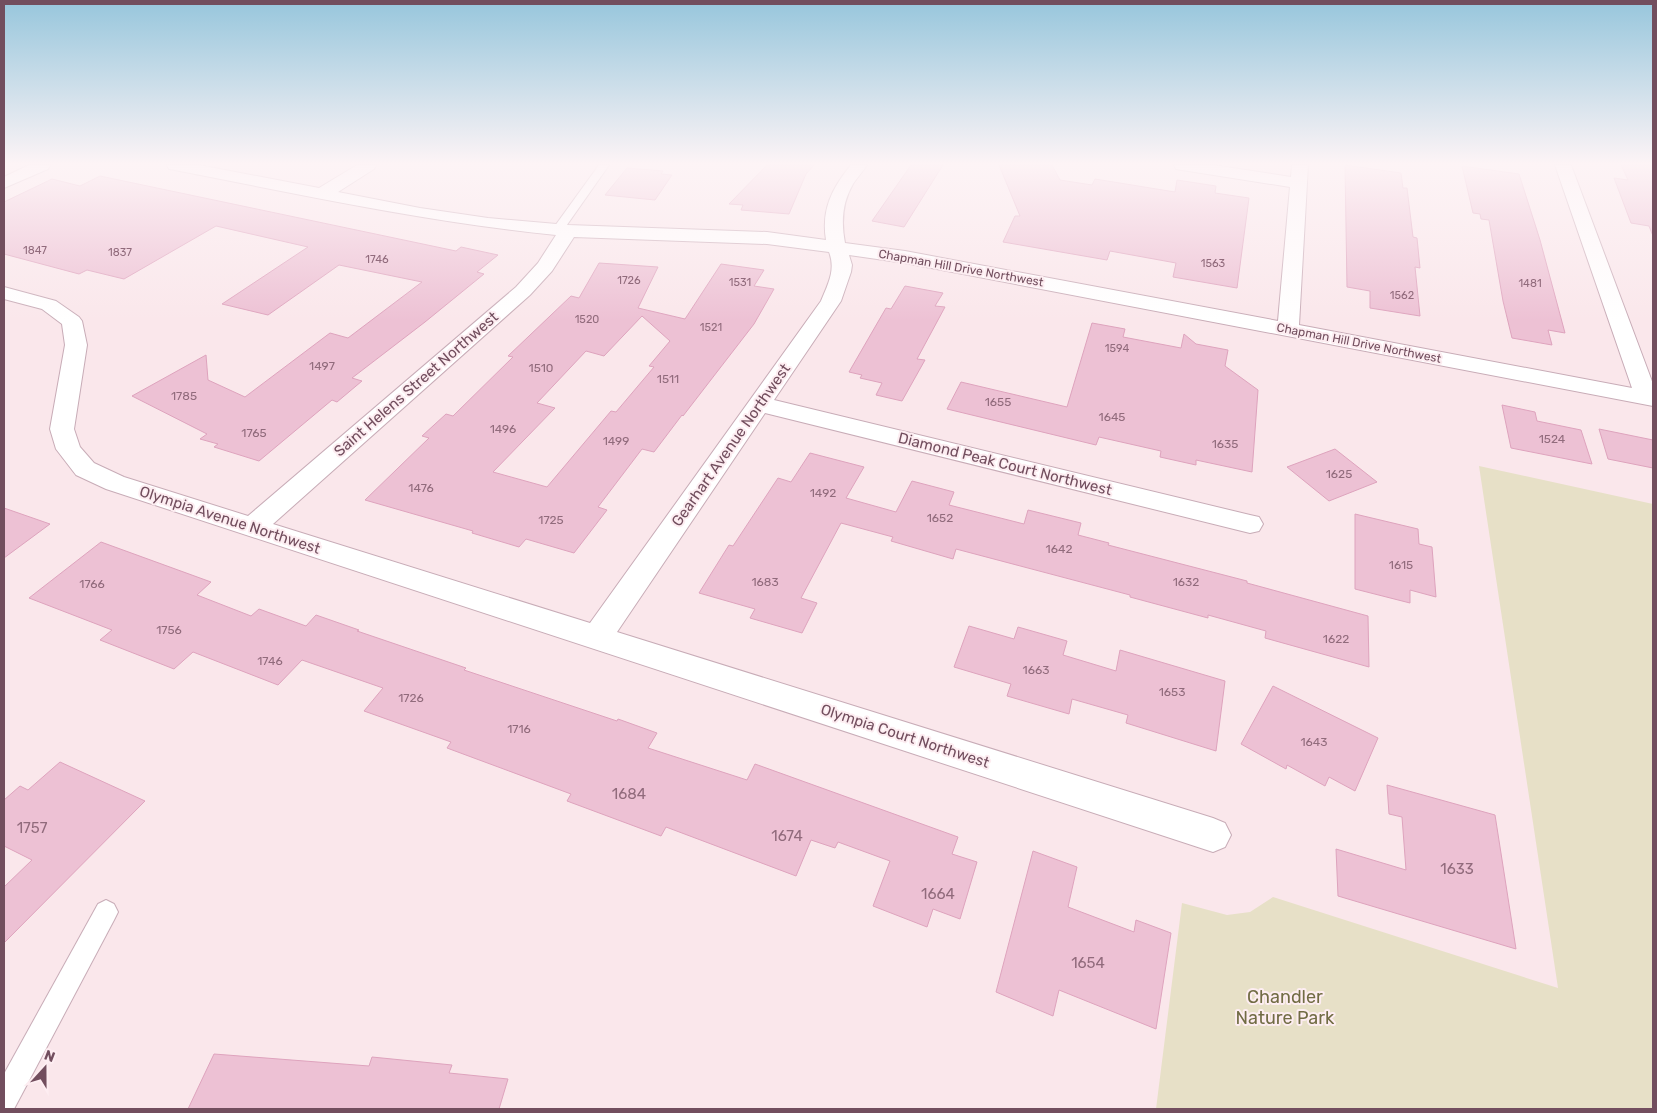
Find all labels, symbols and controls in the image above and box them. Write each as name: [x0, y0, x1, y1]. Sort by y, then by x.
house number: 1847: [23, 244, 47, 257]
house number: 1837: [108, 246, 132, 259]
street label: Chapman Hill Drive Northwest: [877, 247, 1045, 289]
house number: 1746: [365, 253, 389, 266]
house number: 1563: [1201, 257, 1226, 270]
house number: 1726: [617, 274, 641, 287]
house number: 1531: [729, 276, 751, 289]
house number: 1481: [1518, 277, 1542, 290]
house number: 1562: [1390, 289, 1414, 302]
street label: Saint Helens Street Northwest: [330, 308, 502, 460]
house number: 1520: [575, 313, 599, 326]
street label: Chapman Hill Drive Northwest: [1276, 320, 1443, 366]
house number: 1521: [700, 321, 722, 334]
house number: 1594: [1105, 342, 1129, 355]
house number: 1497: [309, 359, 335, 373]
street label: Gearhart Avenue Northwest: [668, 360, 794, 530]
house number: 1510: [529, 361, 553, 375]
house number: 1511: [657, 372, 679, 386]
house number: 1785: [171, 389, 197, 403]
house number: 1655: [985, 395, 1011, 409]
house number: 1645: [1099, 410, 1125, 424]
house number: 1496: [490, 422, 516, 436]
house number: 1765: [241, 426, 267, 440]
street label: Diamond Peak Court Northwest: [896, 429, 1114, 499]
house number: 1524: [1539, 432, 1566, 446]
house number: 1499: [603, 434, 629, 448]
house number: 1635: [1212, 437, 1238, 451]
house number: 1625: [1326, 467, 1352, 481]
house number: 1476: [408, 481, 434, 495]
street label: Olympia Avenue Northwest: [137, 482, 323, 558]
house number: 1492: [810, 486, 836, 500]
house number: 1652: [927, 511, 953, 525]
house number: 1725: [538, 513, 564, 527]
house number: 1642: [1046, 542, 1072, 556]
house number: 1615: [1389, 558, 1413, 572]
house number: 1683: [751, 575, 779, 589]
house number: 1632: [1173, 575, 1199, 589]
house number: 1766: [79, 577, 105, 591]
house number: 1756: [156, 623, 182, 637]
house number: 1622: [1323, 632, 1349, 646]
house number: 1746: [257, 654, 283, 668]
house number: 1663: [1023, 663, 1049, 677]
house number: 1653: [1159, 685, 1185, 699]
house number: 1726: [398, 691, 424, 705]
street label: Olympia Court Northwest: [818, 700, 992, 772]
house number: 1716: [507, 722, 531, 736]
house number: 1643: [1300, 735, 1328, 749]
house number: 1684: [612, 785, 646, 803]
house number: 1757: [17, 819, 48, 837]
house number: 1674: [771, 827, 803, 845]
house number: 1633: [1440, 860, 1474, 878]
house number: 1664: [921, 885, 955, 903]
house number: 1654: [1071, 954, 1105, 972]
park label: Chandler Nature Park: [1236, 986, 1335, 1029]
north arrow: [20, 1043, 70, 1093]
text: N: [42, 1047, 57, 1066]

